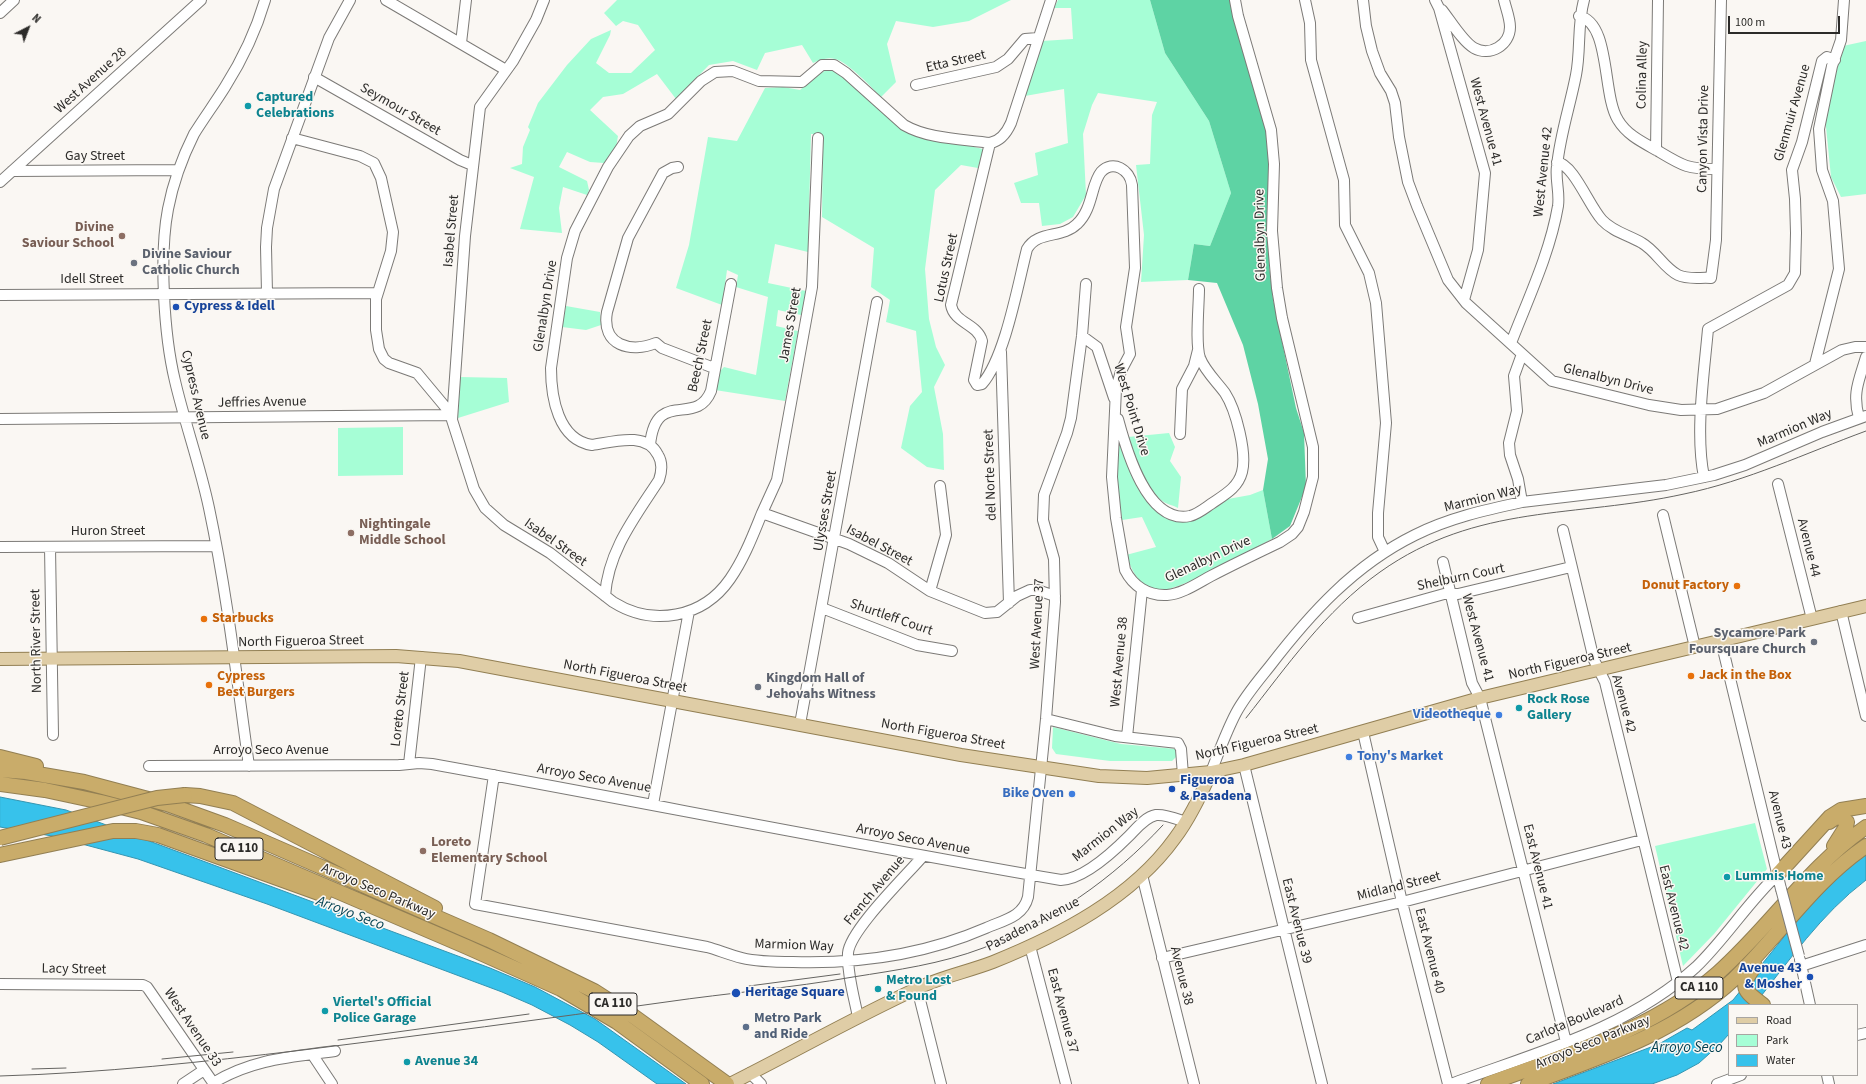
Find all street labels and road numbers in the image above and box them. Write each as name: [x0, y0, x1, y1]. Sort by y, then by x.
street label: Colina Alley: [1634, 41, 1652, 109]
street label: West Avenue 28: [52, 44, 130, 118]
street label: Etta Street: [924, 47, 988, 77]
street label: Glenmuir Avenue: [1771, 62, 1815, 164]
street label: West Avenue 41: [1465, 76, 1505, 168]
street label: Seymour Street: [357, 80, 443, 140]
street label: Canyon Vista Drive: [1695, 85, 1713, 193]
street label: West Avenue 42: [1531, 126, 1557, 218]
street label: Gay Street: [65, 149, 125, 165]
street label: Glenalbyn Drive: [1252, 189, 1270, 281]
street label: Isabel Street: [440, 194, 464, 268]
street label: Lotus Street: [931, 232, 963, 304]
street label: Glenalbyn Drive: [530, 259, 562, 353]
street label: Idell Street: [60, 272, 124, 288]
street label: James Street: [776, 286, 806, 364]
street label: Beech Street: [685, 318, 717, 394]
street label: Cypress Avenue: [177, 349, 213, 441]
street label: Glenalbyn Drive: [1561, 361, 1655, 399]
street label: West Point Drive: [1109, 362, 1153, 458]
street label: Jeffries Avenue: [217, 394, 307, 412]
street label: Marmion Way: [1755, 406, 1835, 452]
street label: del Norte Street: [981, 429, 1001, 521]
street label: Ulysses Street: [811, 469, 841, 553]
street label: Marmion Way: [1442, 481, 1524, 517]
street label: Isabel Street: [520, 515, 590, 571]
street label: Avenue 44: [1793, 517, 1823, 579]
street label: Isabel Street: [843, 522, 915, 570]
street label: Huron Street: [71, 524, 145, 540]
street label: Glenalbyn Drive: [1163, 533, 1253, 587]
street label: Shelburn Court: [1416, 561, 1506, 595]
street label: West Avenue 37: [1027, 578, 1049, 670]
street label: North River Street: [28, 589, 46, 693]
street label: West Avenue 41: [1457, 592, 1497, 684]
street label: Shurtleff Court: [847, 596, 935, 640]
street label: West Avenue 38: [1108, 616, 1132, 708]
street label: North Figueroa Street: [238, 633, 364, 651]
street label: North Figueroa Street: [1507, 640, 1633, 684]
street label: North Figueroa Street: [562, 657, 688, 697]
street label: Loreto Street: [388, 670, 414, 748]
street label: Avenue 42: [1607, 673, 1639, 735]
street label: North Figueroa Street: [880, 716, 1006, 754]
street label: North Figueroa Street: [1194, 721, 1320, 765]
street label: Arroyo Seco Avenue: [213, 743, 329, 759]
street label: Arroyo Seco Avenue: [536, 761, 652, 797]
street label: Avenue 43: [1764, 789, 1794, 851]
street label: Marmion Way: [1069, 804, 1143, 866]
street label: Arroyo Seco Avenue: [855, 821, 971, 859]
street label: East Avenue 41: [1518, 823, 1556, 911]
road number: CA 110: [215, 838, 263, 860]
street label: French Avenue: [841, 853, 909, 929]
street label: Arroyo Seco Parkway: [318, 860, 438, 924]
street label: East Avenue 42: [1654, 864, 1692, 952]
street label: Midland Street: [1356, 869, 1442, 905]
street label: East Avenue 39: [1277, 877, 1315, 965]
street label: Pasadena Avenue: [983, 894, 1083, 956]
street label: East Avenue 40: [1410, 907, 1448, 995]
street label: Marmion Way: [754, 936, 834, 956]
street label: Avenue 38: [1166, 945, 1196, 1007]
street label: Lacy Street: [41, 961, 107, 979]
street label: East Avenue 37: [1043, 967, 1081, 1055]
road number: CA 110: [1675, 977, 1723, 999]
street label: West Avenue 33: [160, 986, 224, 1070]
road number: CA 110: [589, 993, 637, 1015]
street label: Carlota Boulevard: [1523, 993, 1627, 1049]
street label: Arroyo Seco Parkway: [1533, 1012, 1653, 1074]

